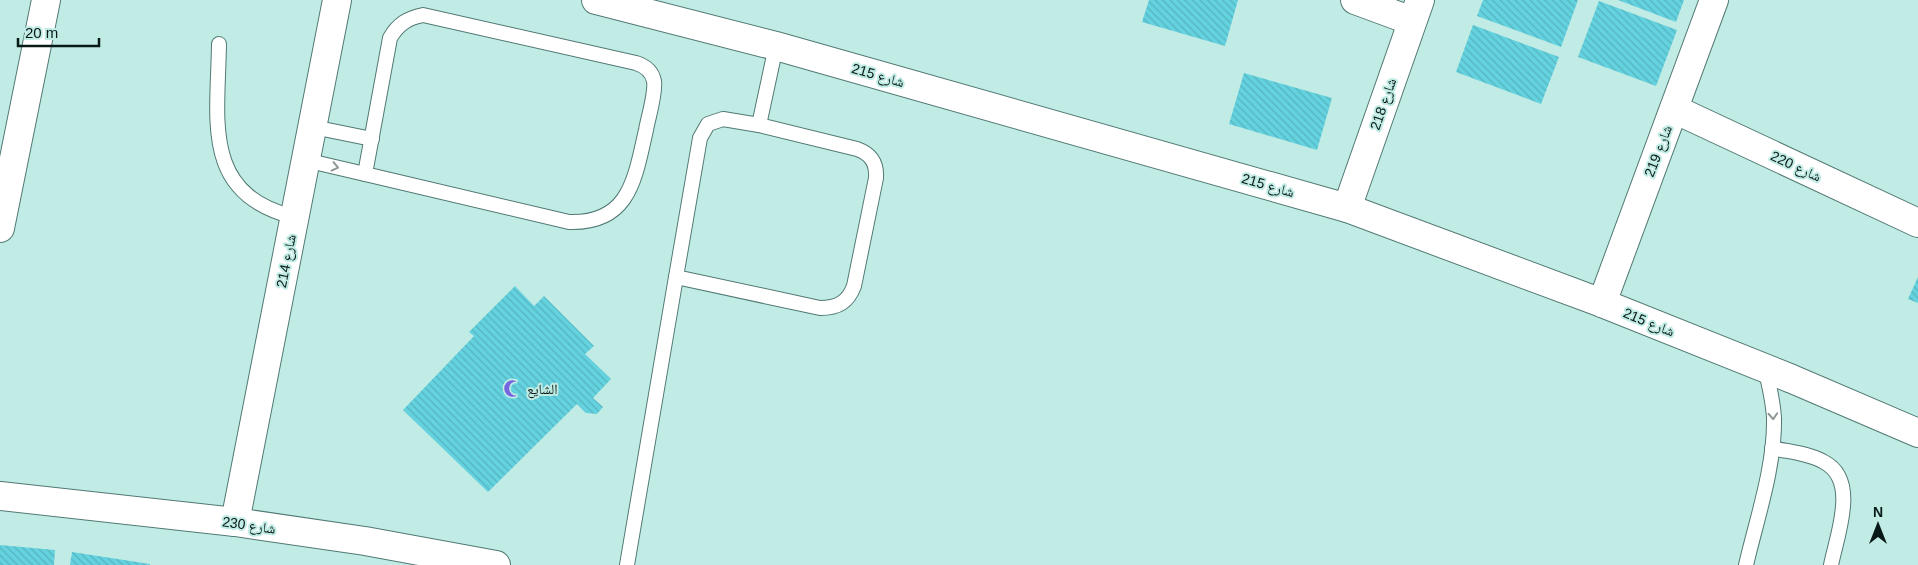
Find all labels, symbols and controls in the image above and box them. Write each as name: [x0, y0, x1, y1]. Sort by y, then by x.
scale bar: [18, 15, 99, 47]
text: 20 m: [25, 24, 58, 41]
street label: شارع 215: [849, 60, 906, 92]
street label: شارع 218: [1367, 76, 1401, 133]
street label: شارع 219: [1641, 123, 1677, 180]
street label: شارع 220: [1767, 147, 1824, 186]
one-way arrow: [331, 161, 340, 172]
street label: شارع 215: [1239, 170, 1296, 202]
street label: شارع 214: [273, 233, 301, 289]
street label: شارع 215: [1620, 304, 1677, 341]
mosque icon: الشايع: [503, 379, 523, 399]
place label: الشايع: [527, 381, 558, 399]
one-way arrow: [1768, 412, 1779, 420]
north arrow: [1853, 500, 1903, 550]
text: N: [1873, 504, 1883, 520]
street label: شارع 230: [221, 513, 277, 539]

